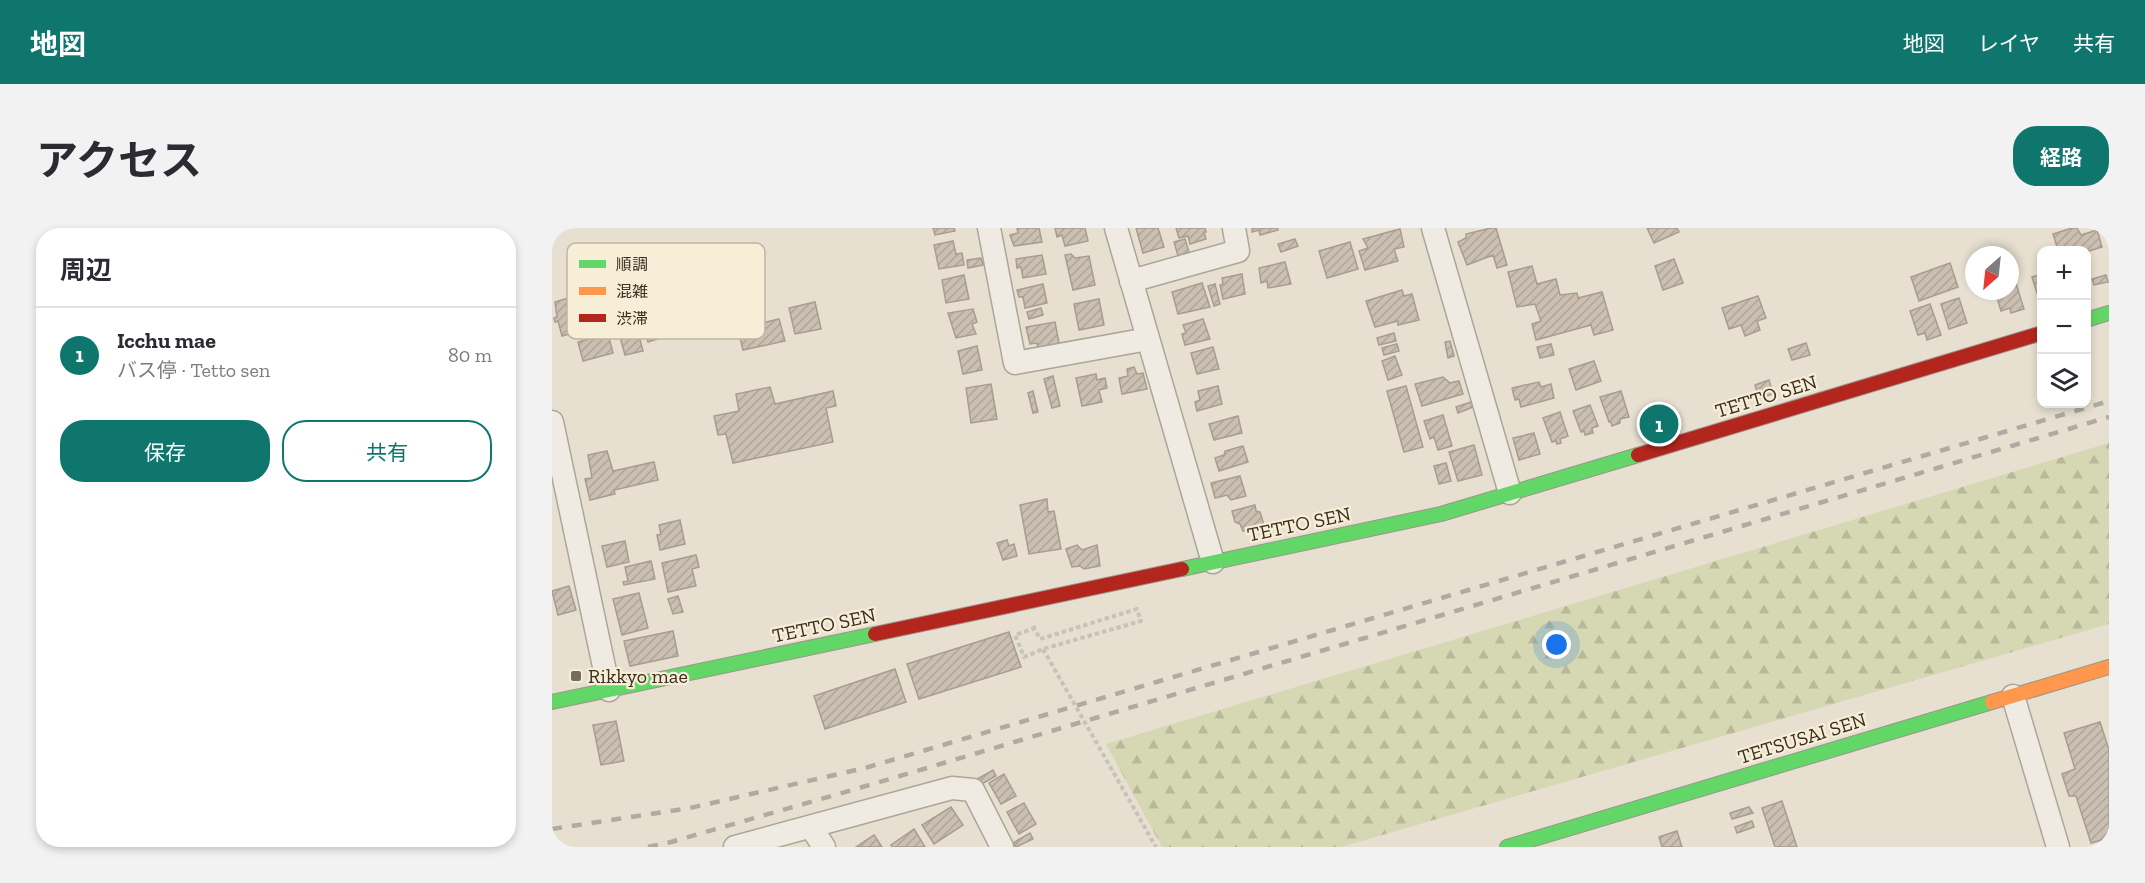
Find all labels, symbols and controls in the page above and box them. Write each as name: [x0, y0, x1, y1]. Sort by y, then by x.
text: 地図: [30, 28, 86, 61]
text: 地図: [1903, 31, 1945, 56]
text: レイヤ: [1978, 31, 2040, 56]
text: 共有: [2073, 31, 2115, 56]
button: 経路: [2013, 126, 2109, 186]
text: アクセス: [36, 135, 202, 186]
legend: [567, 243, 765, 339]
north arrow: [1965, 246, 2019, 300]
map controls: [2037, 246, 2091, 408]
button: +: [2037, 246, 2091, 300]
text: 周辺: [60, 254, 112, 286]
text: 順調: [616, 255, 648, 274]
text: 混雑: [616, 282, 648, 301]
button: −: [2037, 300, 2091, 354]
text: 渋滞: [616, 309, 648, 328]
text: Icchu mae: [117, 327, 216, 354]
text: 1: [75, 343, 84, 367]
text: 80 m: [448, 343, 492, 367]
button: layers: [2037, 354, 2091, 408]
text: バス停 · Tetto sen: [117, 358, 270, 382]
street label: TETTO SEN: [1712, 369, 1820, 423]
pin: 1: [1640, 402, 1678, 446]
button: 保存: [60, 420, 270, 482]
button: 共有: [282, 420, 492, 482]
street label: TETTO SEN: [1245, 501, 1353, 547]
street label: TETTO SEN: [770, 602, 878, 648]
your location: [1542, 630, 1571, 659]
place label: Rikkyo mae: [588, 664, 688, 688]
marker: Rikkyo mae: [569, 669, 583, 683]
street label: TETSUSAI SEN: [1735, 707, 1869, 769]

